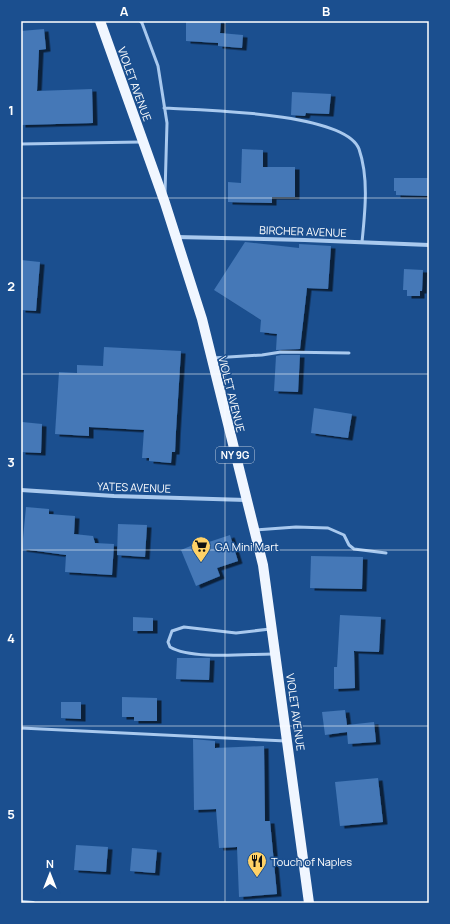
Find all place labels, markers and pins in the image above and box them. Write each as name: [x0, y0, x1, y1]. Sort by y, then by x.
supermarket icon: GA Mini Mart: [190, 535, 212, 563]
place label: GA Mini Mart: [215, 539, 279, 554]
restaurant icon: Touch of Naples: [246, 850, 268, 878]
place label: Touch of Naples: [271, 854, 352, 869]

